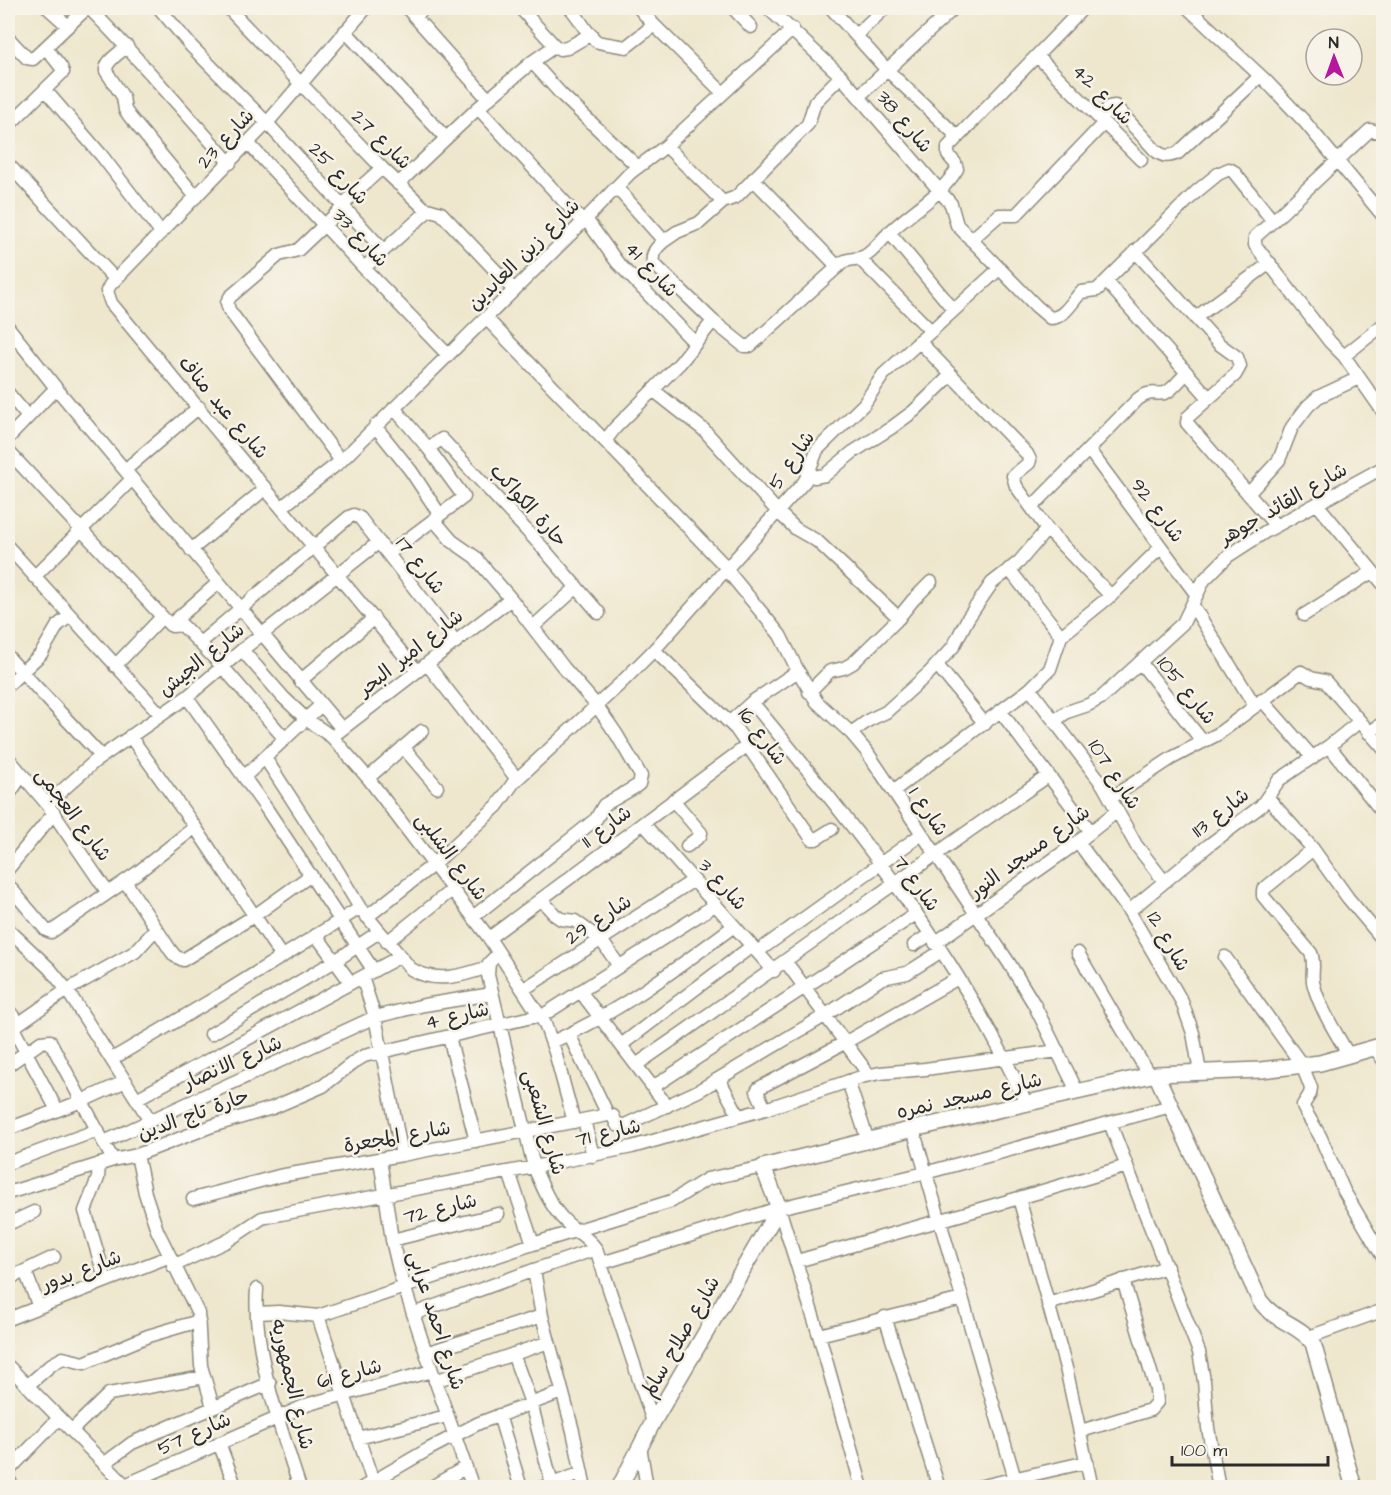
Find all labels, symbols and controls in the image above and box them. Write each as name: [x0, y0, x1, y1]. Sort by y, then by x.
north arrow: [1304, 27, 1364, 87]
text: N: [1329, 32, 1339, 54]
street label: شارع 42: [1065, 58, 1139, 132]
street label: شارع 38: [870, 84, 939, 159]
street label: شارع 23: [191, 102, 261, 175]
street label: شارع 27: [345, 103, 418, 176]
street label: شارع 25: [302, 136, 375, 211]
street label: شارع زين العابدين: [461, 192, 586, 317]
street label: شارع 33: [326, 202, 395, 273]
street label: شارع 41: [618, 235, 685, 304]
street label: شارع عبد مناف: [172, 350, 275, 465]
street label: شارع 5: [762, 426, 822, 496]
street label: شارع القائد جوهر: [1213, 456, 1353, 553]
street label: حارة الكواكب: [483, 458, 573, 554]
street label: شارع 92: [1124, 473, 1191, 549]
street label: شارع 17: [389, 531, 452, 600]
street label: شارع امير البحر: [350, 602, 469, 704]
street label: شارع الجيش: [152, 616, 251, 703]
street label: شارع 105: [1150, 650, 1222, 731]
street label: شارع 16: [731, 702, 793, 772]
street label: شارع 107: [1081, 734, 1147, 815]
street label: شارع العجمى: [29, 762, 118, 867]
street label: شارع 1: [902, 781, 955, 842]
street label: شارع 113: [1186, 781, 1255, 844]
street label: شارع مسجد النور: [962, 798, 1096, 907]
street label: شارع 11: [576, 799, 638, 855]
street label: شارع الشلبى: [409, 806, 494, 907]
street label: شارع 7: [886, 850, 946, 918]
street label: شارع 3: [691, 852, 753, 917]
street label: شارع 29: [560, 888, 637, 952]
street label: شارع 12: [1140, 906, 1197, 977]
street label: شارع 4: [422, 995, 492, 1037]
street label: شارع الانصار: [176, 1029, 287, 1098]
street label: شارع الشعبى: [516, 1066, 572, 1178]
street label: شارع مسجد نمره: [894, 1066, 1045, 1126]
street label: حارة تاج الدين: [134, 1082, 253, 1148]
street label: شارع 71: [573, 1112, 644, 1154]
street label: شارع المجعرة: [341, 1114, 453, 1160]
street label: شارع 72: [400, 1186, 480, 1232]
street label: شارع بدور: [35, 1243, 126, 1300]
street label: شارع احمد عرابى: [400, 1247, 472, 1394]
street label: شارع صلاح سالم: [635, 1271, 727, 1402]
street label: شارع الجمهوريه: [263, 1316, 321, 1452]
street label: شارع 61: [314, 1352, 385, 1396]
street label: شارع 57: [153, 1405, 236, 1463]
scale bar: [1172, 1429, 1328, 1467]
text: 100 m: [1181, 1438, 1227, 1463]

